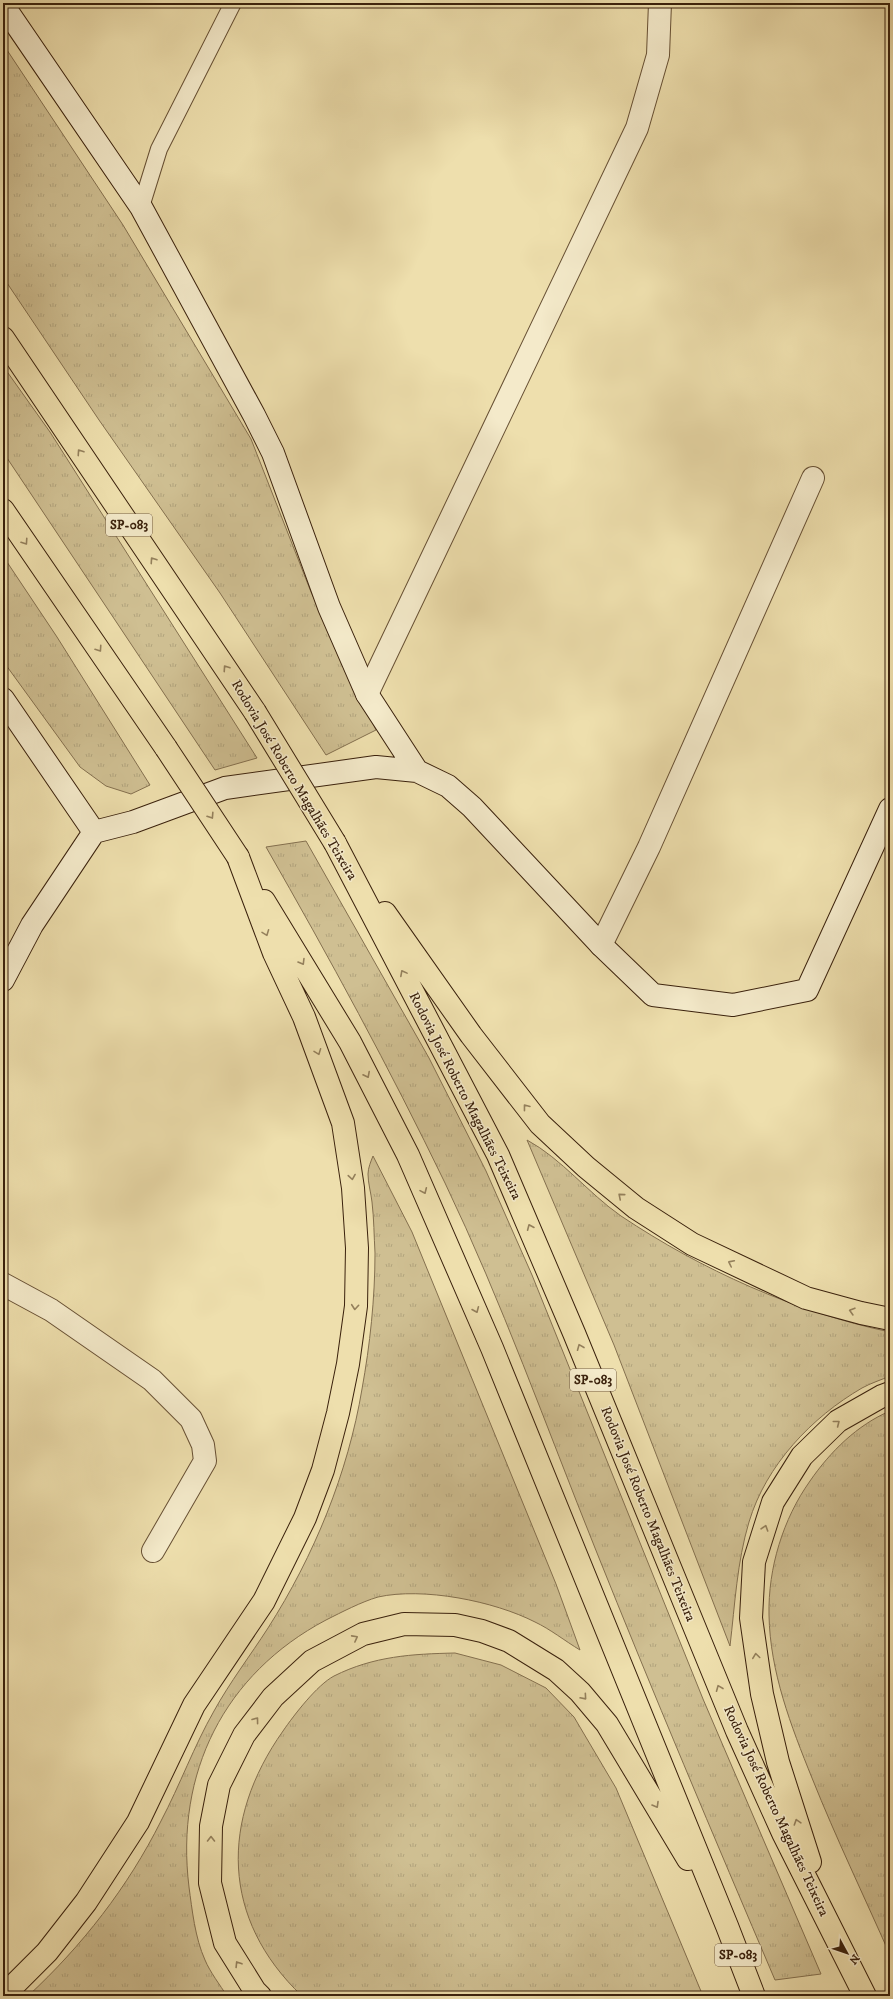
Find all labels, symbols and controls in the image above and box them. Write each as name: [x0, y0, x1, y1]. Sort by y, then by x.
one-way arrow: [77, 449, 85, 456]
road number: SP-083: [106, 514, 152, 536]
one-way arrow: [20, 538, 27, 545]
one-way arrow: [150, 557, 158, 564]
one-way arrow: [94, 645, 101, 652]
one-way arrow: [223, 665, 231, 672]
street label: Rodovia José Roberto Magalhães Teixeira: [227, 677, 361, 883]
one-way arrow: [206, 812, 214, 819]
one-way arrow: [262, 929, 270, 936]
one-way arrow: [297, 958, 305, 965]
one-way arrow: [400, 970, 408, 978]
street label: Rodovia José Roberto Magalhães Teixeira: [405, 989, 525, 1203]
one-way arrow: [313, 1049, 321, 1056]
one-way arrow: [362, 1070, 369, 1078]
one-way arrow: [524, 1104, 531, 1111]
one-way arrow: [347, 1174, 356, 1180]
one-way arrow: [420, 1187, 428, 1194]
one-way arrow: [618, 1193, 625, 1200]
one-way arrow: [526, 1224, 534, 1231]
one-way arrow: [728, 1260, 736, 1268]
one-way arrow: [351, 1304, 360, 1310]
one-way arrow: [471, 1306, 479, 1314]
one-way arrow: [849, 1307, 856, 1316]
one-way arrow: [576, 1344, 584, 1351]
road number: SP-083: [570, 1369, 616, 1391]
street label: Rodovia José Roberto Magalhães Teixeira: [596, 1404, 700, 1624]
one-way arrow: [833, 1420, 840, 1427]
one-way arrow: [760, 1524, 769, 1531]
one-way arrow: [350, 1636, 358, 1643]
one-way arrow: [752, 1652, 761, 1659]
one-way arrow: [716, 1685, 724, 1693]
one-way arrow: [580, 1693, 587, 1700]
street label: Rodovia José Roberto Magalhães Teixeira: [719, 1703, 833, 1919]
one-way arrow: [251, 1717, 259, 1724]
one-way arrow: [652, 1801, 659, 1808]
one-way arrow: [793, 1819, 802, 1826]
one-way arrow: [207, 1836, 215, 1842]
north arrow: [827, 1933, 867, 1973]
road number: SP-083: [715, 1944, 761, 1966]
text: N: [846, 1951, 862, 1967]
one-way arrow: [235, 1961, 243, 1968]

